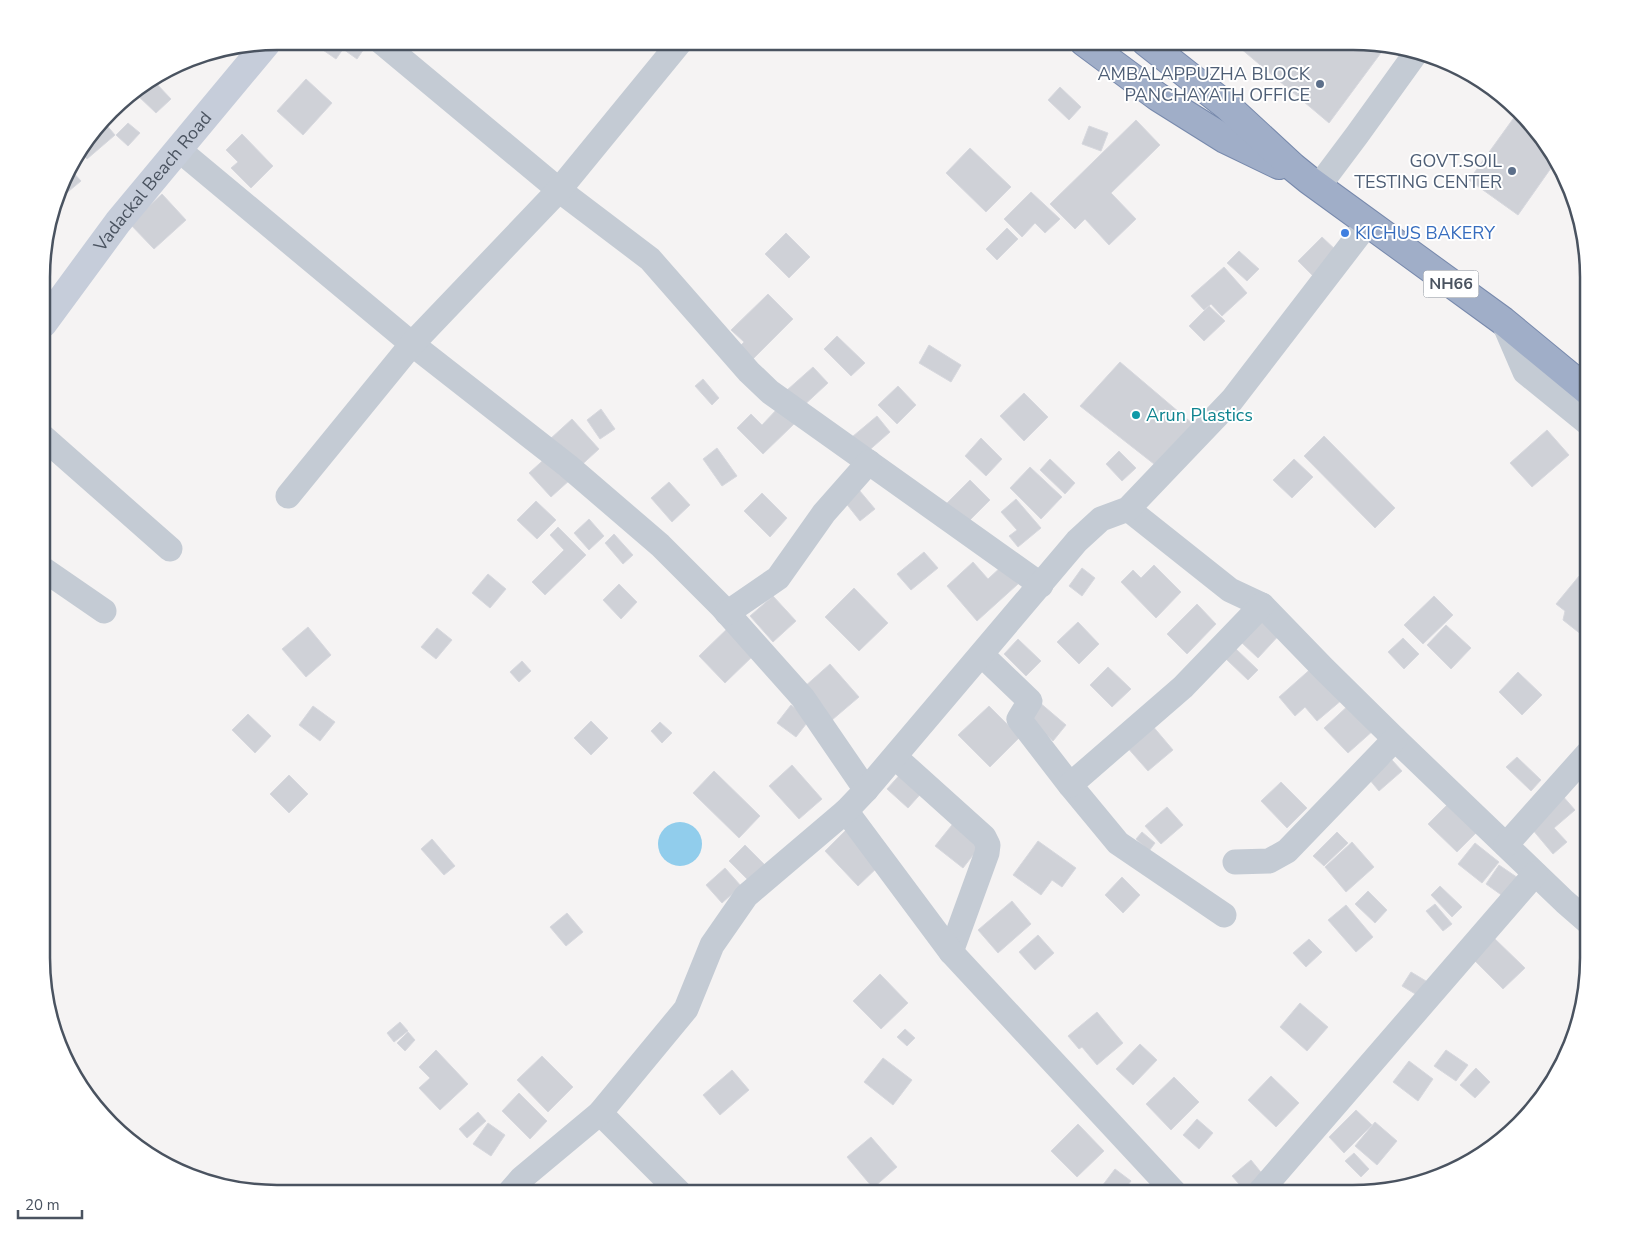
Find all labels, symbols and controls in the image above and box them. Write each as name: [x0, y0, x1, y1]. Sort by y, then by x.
place label: AMBALAPPUZHA BLOCK PANCHAYATH OFFICE: [1097, 62, 1311, 107]
marker: AMBALAPPUZHA BLOCK PANCHAYATH OFFICE: [1314, 78, 1326, 90]
street label: Vadackal Beach Road: [88, 106, 217, 257]
place label: GOVT.SOIL TESTING CENTER: [1354, 149, 1502, 194]
marker: GOVT.SOIL TESTING CENTER: [1506, 165, 1518, 177]
place label: KICHUS BAKERY: [1355, 221, 1495, 245]
marker: KICHUS BAKERY: [1339, 227, 1351, 239]
road number: NH66: [1424, 270, 1478, 298]
place label: Arun Plastics: [1146, 403, 1253, 427]
marker: Arun Plastics: [1130, 409, 1142, 421]
scale bar: [18, 1188, 81, 1220]
text: 20 m: [25, 1195, 60, 1215]

